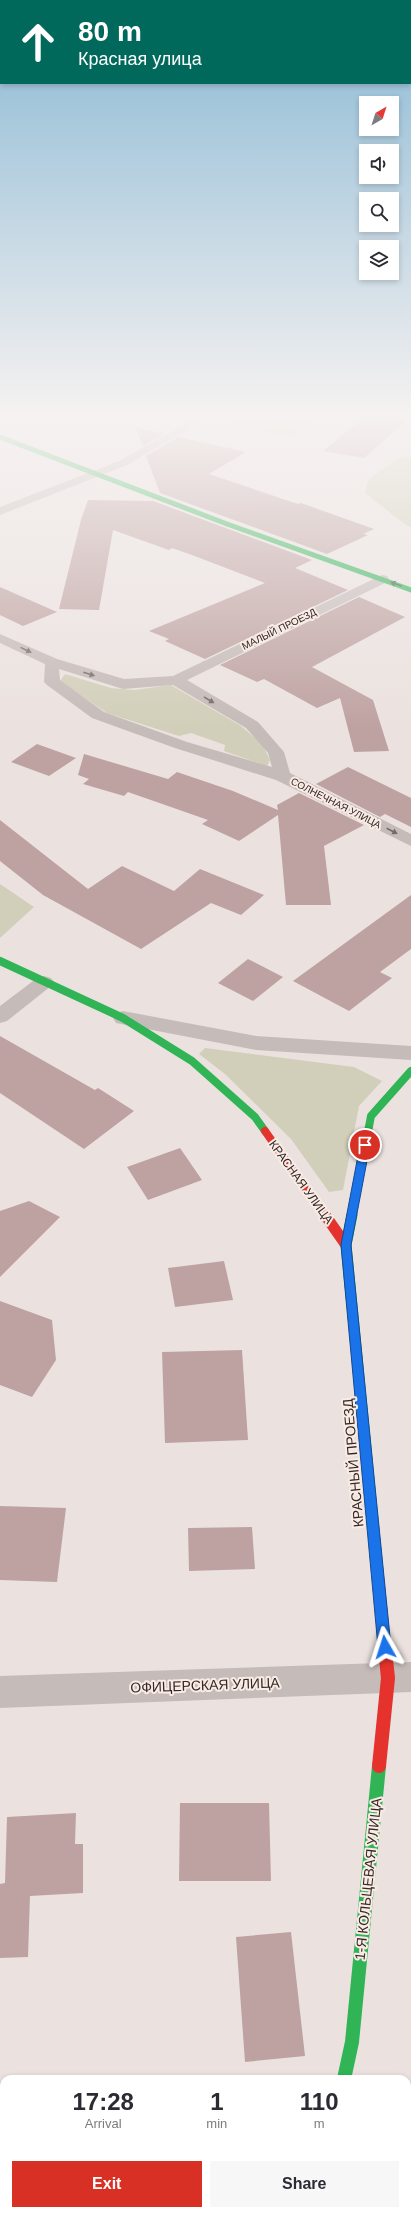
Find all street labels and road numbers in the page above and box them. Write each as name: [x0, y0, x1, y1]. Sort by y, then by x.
street label: МАЛЫЙ ПРОЕЗД: [240, 605, 318, 652]
street label: СОЛНЕЧНАЯ УЛИЦА: [289, 776, 383, 831]
street label: КРАСНАЯ УЛИЦА: [266, 1137, 336, 1227]
street label: КРАСНЫЙ ПРОЕЗД: [338, 1397, 367, 1528]
street label: ОФИЦЕРСКАЯ УЛИЦА: [130, 1674, 281, 1696]
street label: 1-Я КОЛЬЦЕВАЯ УЛИЦА: [352, 1797, 385, 1961]

